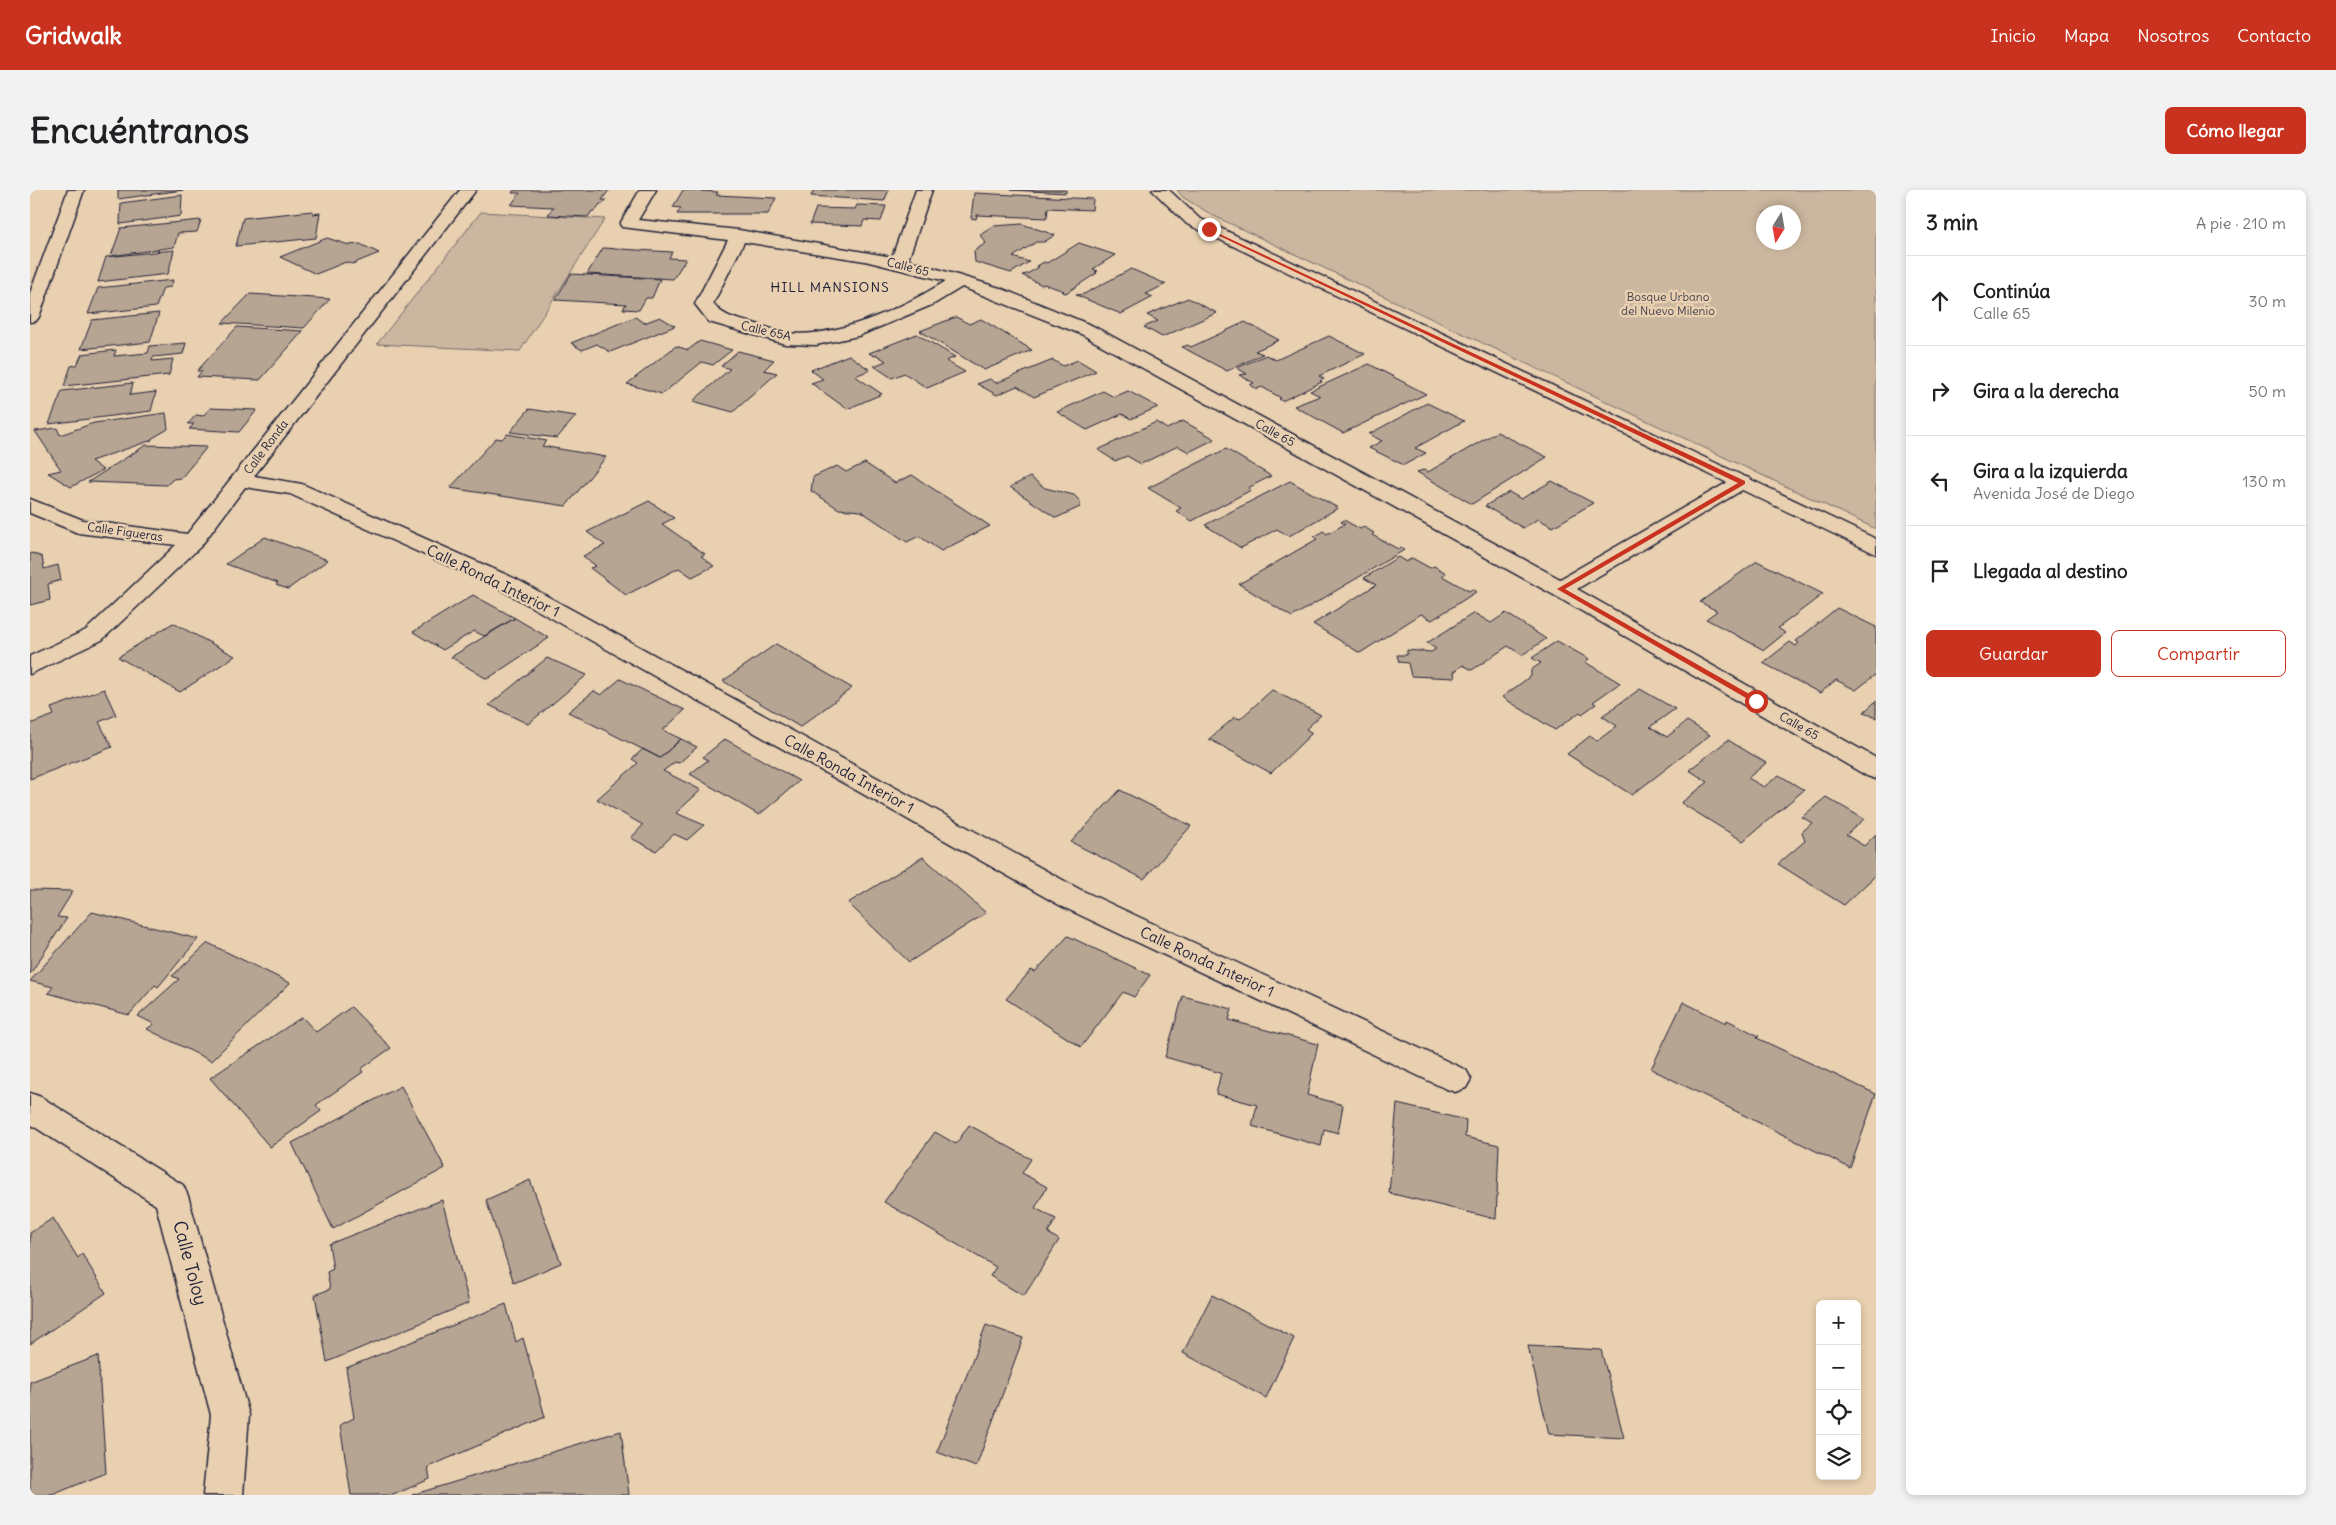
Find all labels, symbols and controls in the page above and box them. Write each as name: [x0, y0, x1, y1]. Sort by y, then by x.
text: Gridwalk: [25, 20, 122, 50]
text: Inicio: [1990, 24, 2036, 47]
text: Mapa: [2064, 24, 2109, 47]
text: Nosotros: [2137, 24, 2209, 47]
text: Contacto: [2237, 24, 2311, 47]
button: Cómo llegar: [2165, 107, 2306, 154]
text: Encuéntranos: [30, 108, 249, 152]
north arrow: [1756, 205, 1801, 250]
text: 3 min: [1926, 209, 1978, 236]
text: A pie · 210 m: [2196, 213, 2286, 233]
route end: [1198, 218, 1221, 241]
street label: Calle 65: [885, 254, 931, 279]
district label: HILL MANSIONS: [770, 278, 890, 296]
text: Continúa: [1973, 279, 2050, 303]
icon: ahead: [1926, 287, 1954, 315]
park label: Bosque Urbano del Nuevo Milenio: [1621, 289, 1715, 318]
text: 30 m: [2249, 291, 2286, 311]
text: Calle 65: [1973, 303, 2031, 323]
street label: Calle 65A: [740, 317, 793, 344]
icon: right: [1926, 377, 1954, 405]
text: Gira a la derecha: [1973, 379, 2119, 403]
text: 50 m: [2248, 381, 2286, 401]
street label: Calle Ronda: [240, 416, 291, 477]
street label: Calle 65: [1253, 416, 1298, 450]
text: Gira a la izquierda: [1973, 459, 2128, 483]
icon: left: [1926, 467, 1954, 495]
text: 130 m: [2242, 471, 2286, 491]
text: Avenida José de Diego: [1973, 483, 2135, 503]
street label: Calle Figueras: [86, 519, 164, 544]
street label: Calle Ronda Interior 1: [424, 540, 563, 621]
icon: arrive: [1926, 557, 1954, 585]
text: Llegada al destino: [1973, 559, 2128, 583]
button: Guardar: [1926, 630, 2101, 677]
button: Compartir: [2111, 630, 2286, 677]
route start: [1745, 690, 1768, 713]
street label: Calle 65: [1777, 708, 1822, 743]
street label: Calle Ronda Interior 1: [781, 730, 918, 817]
street label: Calle Ronda Interior 1: [1137, 922, 1277, 1001]
street label: Calle Toloy: [168, 1218, 213, 1308]
map controls: [1816, 1300, 1861, 1480]
button: +: [1816, 1300, 1861, 1345]
button: −: [1816, 1345, 1861, 1390]
button: locate: [1816, 1390, 1861, 1435]
button: layers: [1816, 1435, 1861, 1480]

